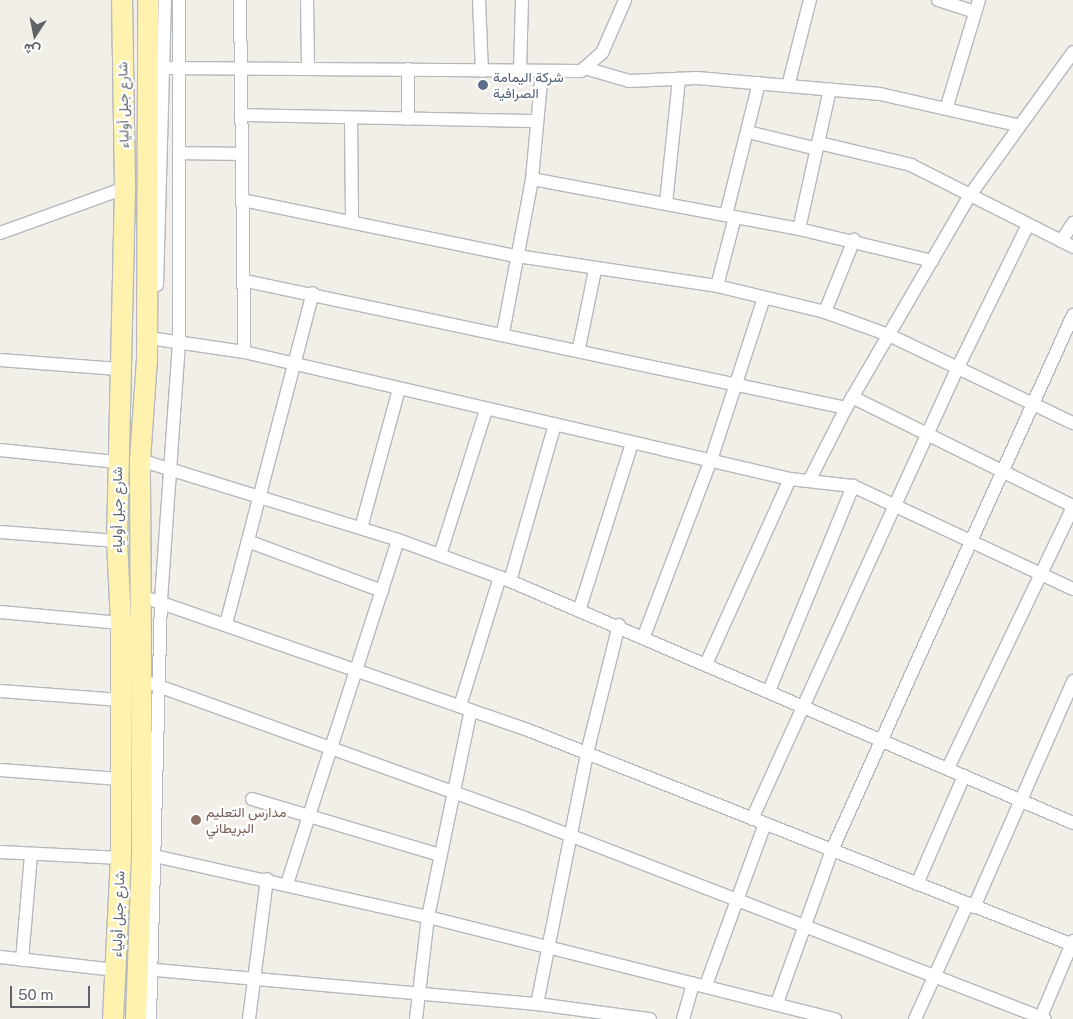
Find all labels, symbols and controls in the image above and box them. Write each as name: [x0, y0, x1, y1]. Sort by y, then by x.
north arrow: [10, 10, 60, 60]
text: ش: [22, 40, 42, 59]
street label: شارع جبل أولياء: [114, 62, 132, 148]
place label: شركة اليمامة الصرافية: [493, 69, 564, 102]
marker: شركة اليمامة الصرافية: [477, 79, 489, 91]
street label: شارع جبل أولياء: [109, 467, 125, 553]
place label: مدارس التعليم البريطاني: [206, 804, 287, 836]
marker: مدارس التعليم البريطاني: [190, 814, 202, 826]
street label: شارع جبل أولياء: [108, 870, 128, 958]
scale bar: [12, 976, 92, 1008]
text: 50 m: [18, 986, 53, 1003]

